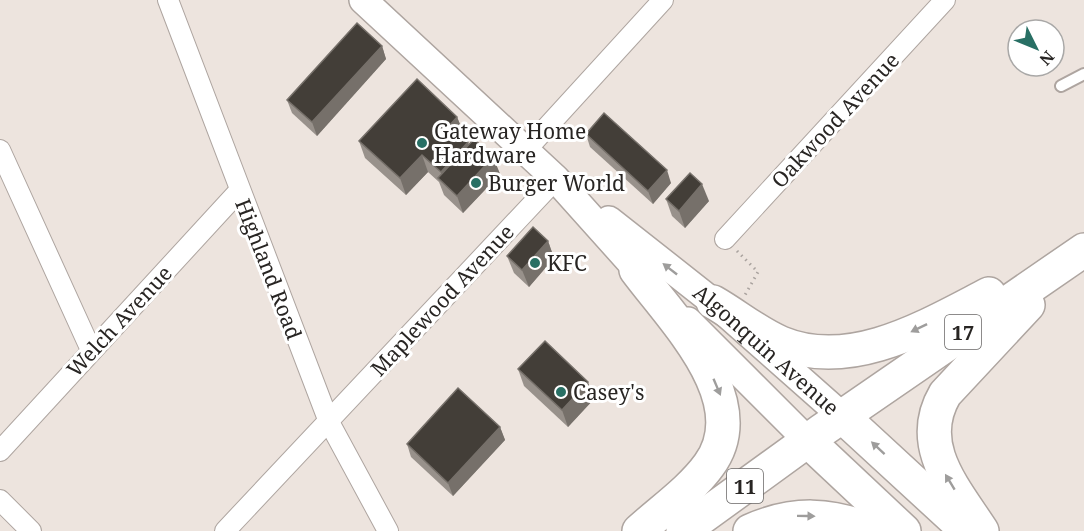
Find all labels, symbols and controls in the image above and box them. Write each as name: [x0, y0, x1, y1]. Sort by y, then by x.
north arrow: [1006, 18, 1066, 78]
street label: Oakwood Avenue: [765, 46, 905, 194]
text: N: [1034, 46, 1059, 71]
place label: Gateway Home Hardware: [434, 117, 586, 169]
marker: Gateway Home Hardware: [415, 136, 429, 150]
place label: Burger World: [488, 169, 625, 197]
marker: Burger World: [469, 176, 483, 190]
street label: Highland Road: [229, 194, 309, 344]
street label: Maplewood Avenue: [364, 218, 520, 382]
place label: KFC: [547, 249, 587, 277]
marker: KFC: [528, 256, 542, 270]
street label: Welch Avenue: [60, 259, 178, 383]
one-way arrow: [663, 263, 678, 275]
street label: Algonquin Avenue: [688, 278, 845, 421]
road number: 17: [945, 315, 981, 349]
one-way arrow: [911, 323, 928, 333]
place label: Casey's: [573, 378, 644, 406]
one-way arrow: [713, 378, 722, 396]
marker: Casey's: [554, 385, 568, 399]
one-way arrow: [871, 442, 886, 455]
road number: 11: [727, 469, 763, 503]
one-way arrow: [945, 474, 956, 490]
one-way arrow: [797, 511, 816, 521]

